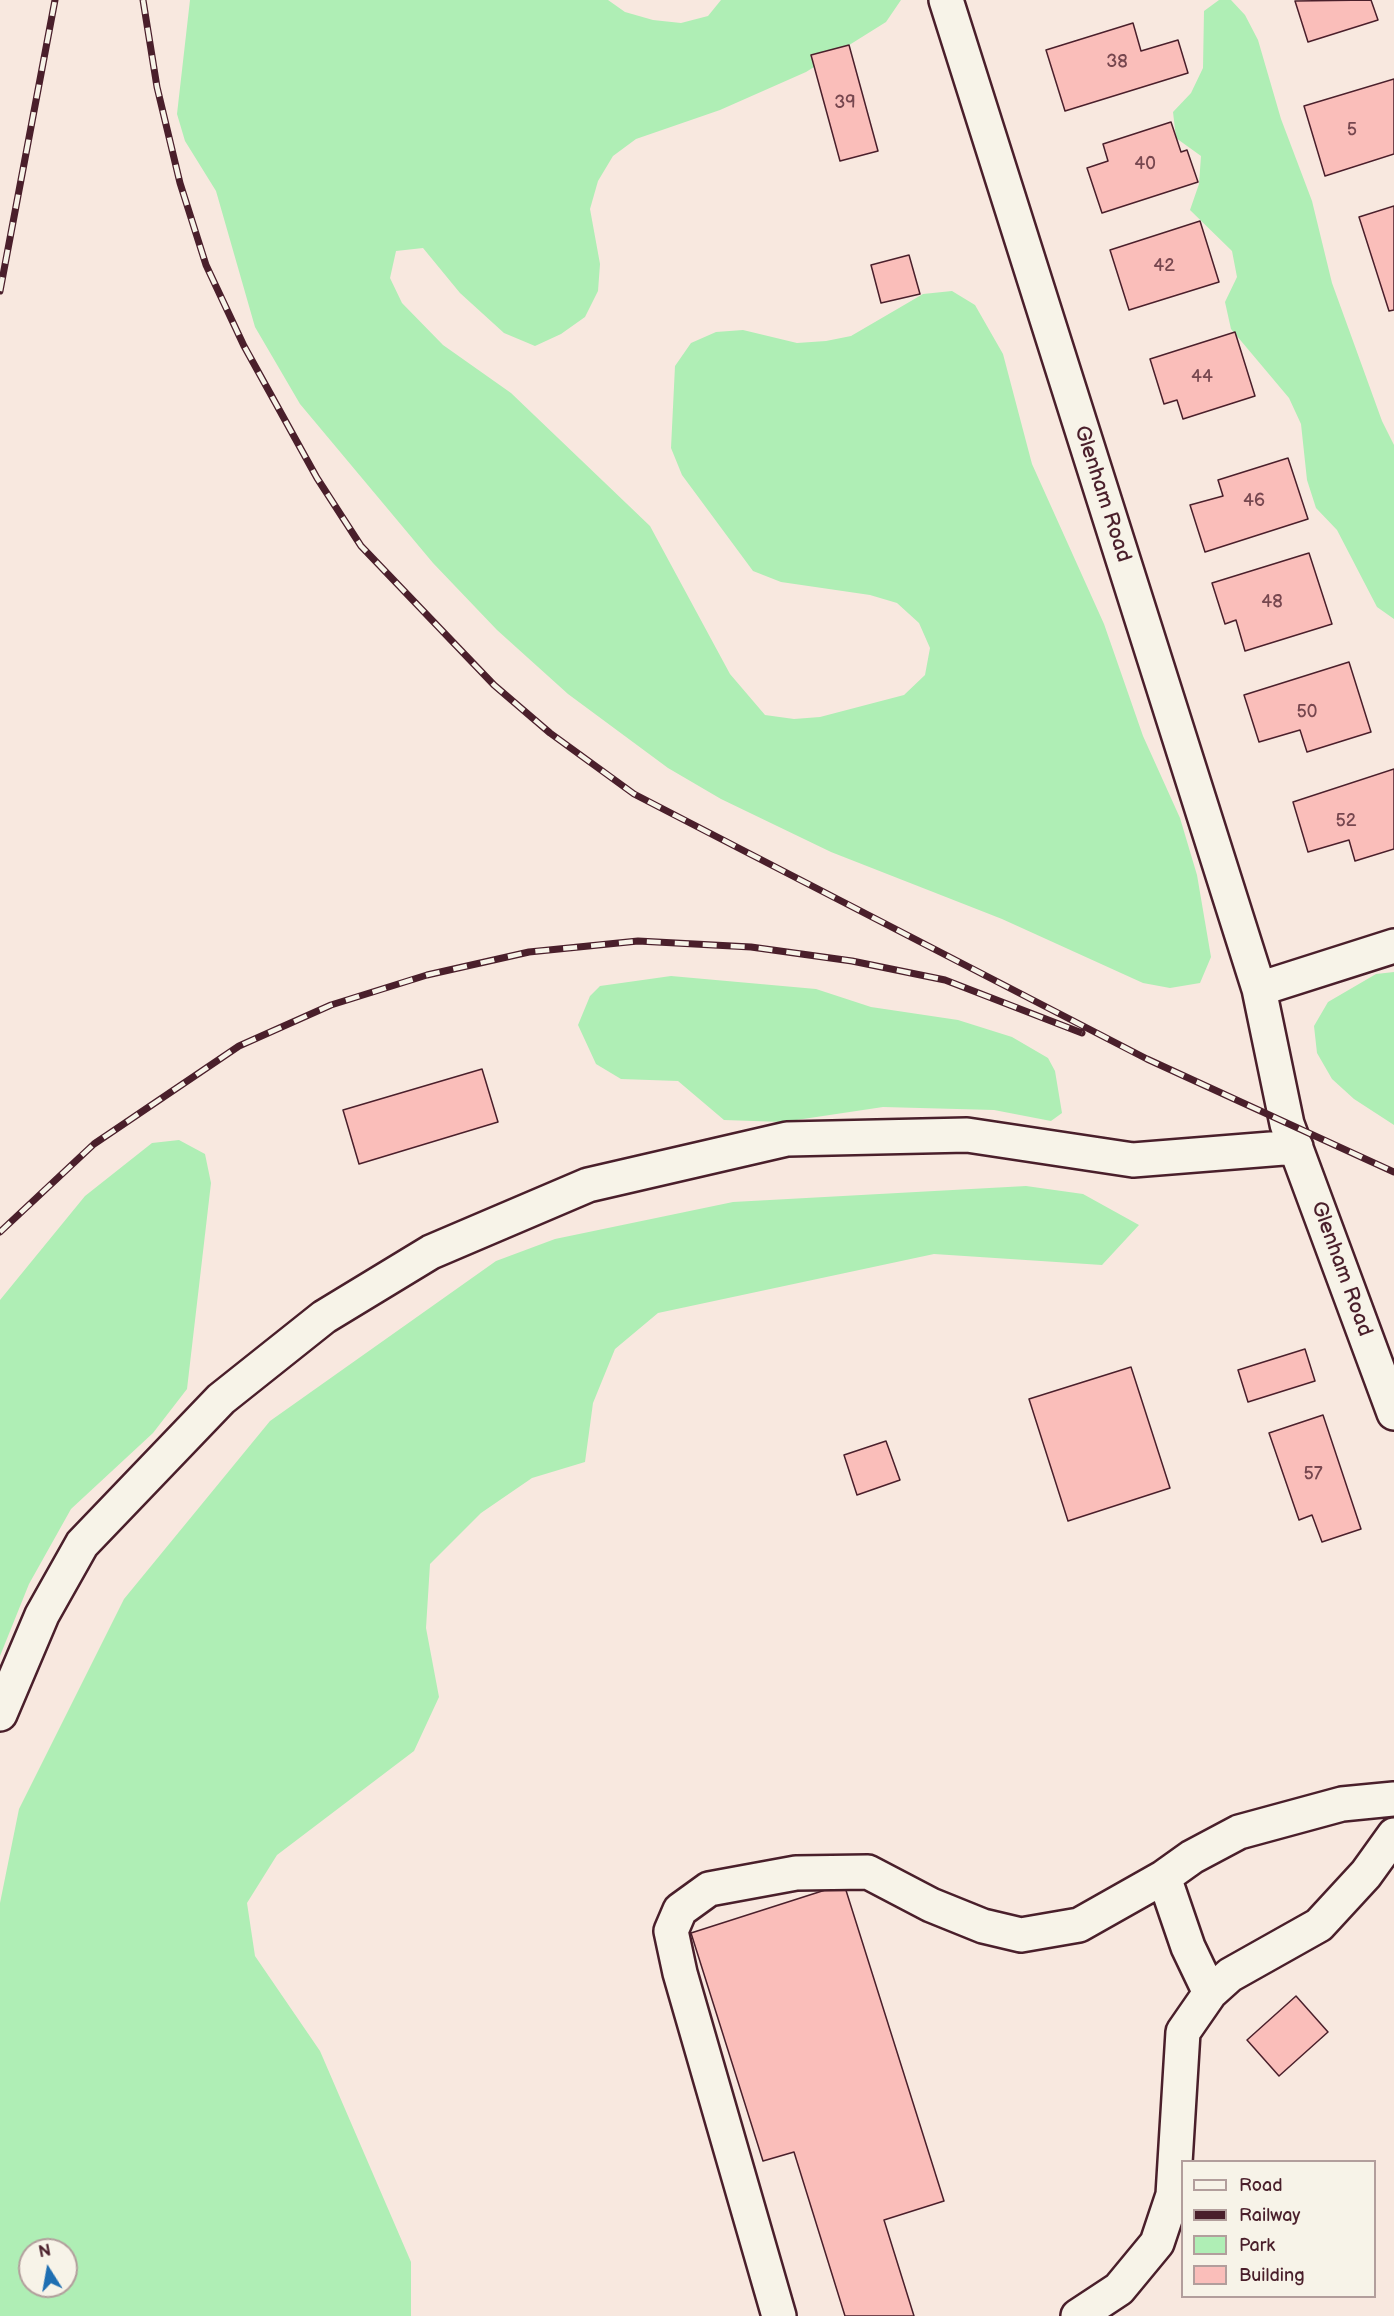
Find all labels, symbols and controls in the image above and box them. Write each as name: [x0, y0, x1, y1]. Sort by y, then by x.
house number: 38: [1106, 51, 1128, 73]
house number: 39: [834, 92, 856, 114]
house number: 5: [1347, 119, 1357, 141]
house number: 40: [1134, 153, 1156, 175]
house number: 42: [1153, 255, 1175, 277]
house number: 44: [1191, 366, 1213, 388]
street label: Glenham Road: [1068, 423, 1136, 565]
house number: 46: [1243, 490, 1265, 512]
house number: 48: [1261, 591, 1283, 613]
house number: 50: [1297, 701, 1317, 723]
house number: 52: [1336, 810, 1356, 832]
street label: Glenham Road: [1305, 1198, 1377, 1340]
house number: 57: [1303, 1463, 1323, 1485]
legend: [1181, 2160, 1376, 2298]
text: Road: [1239, 2175, 1283, 2196]
text: Railway: [1239, 2205, 1301, 2226]
text: Park: [1239, 2235, 1275, 2256]
north arrow: [18, 2238, 78, 2298]
text: N: [37, 2241, 53, 2262]
text: Building: [1239, 2265, 1305, 2286]

